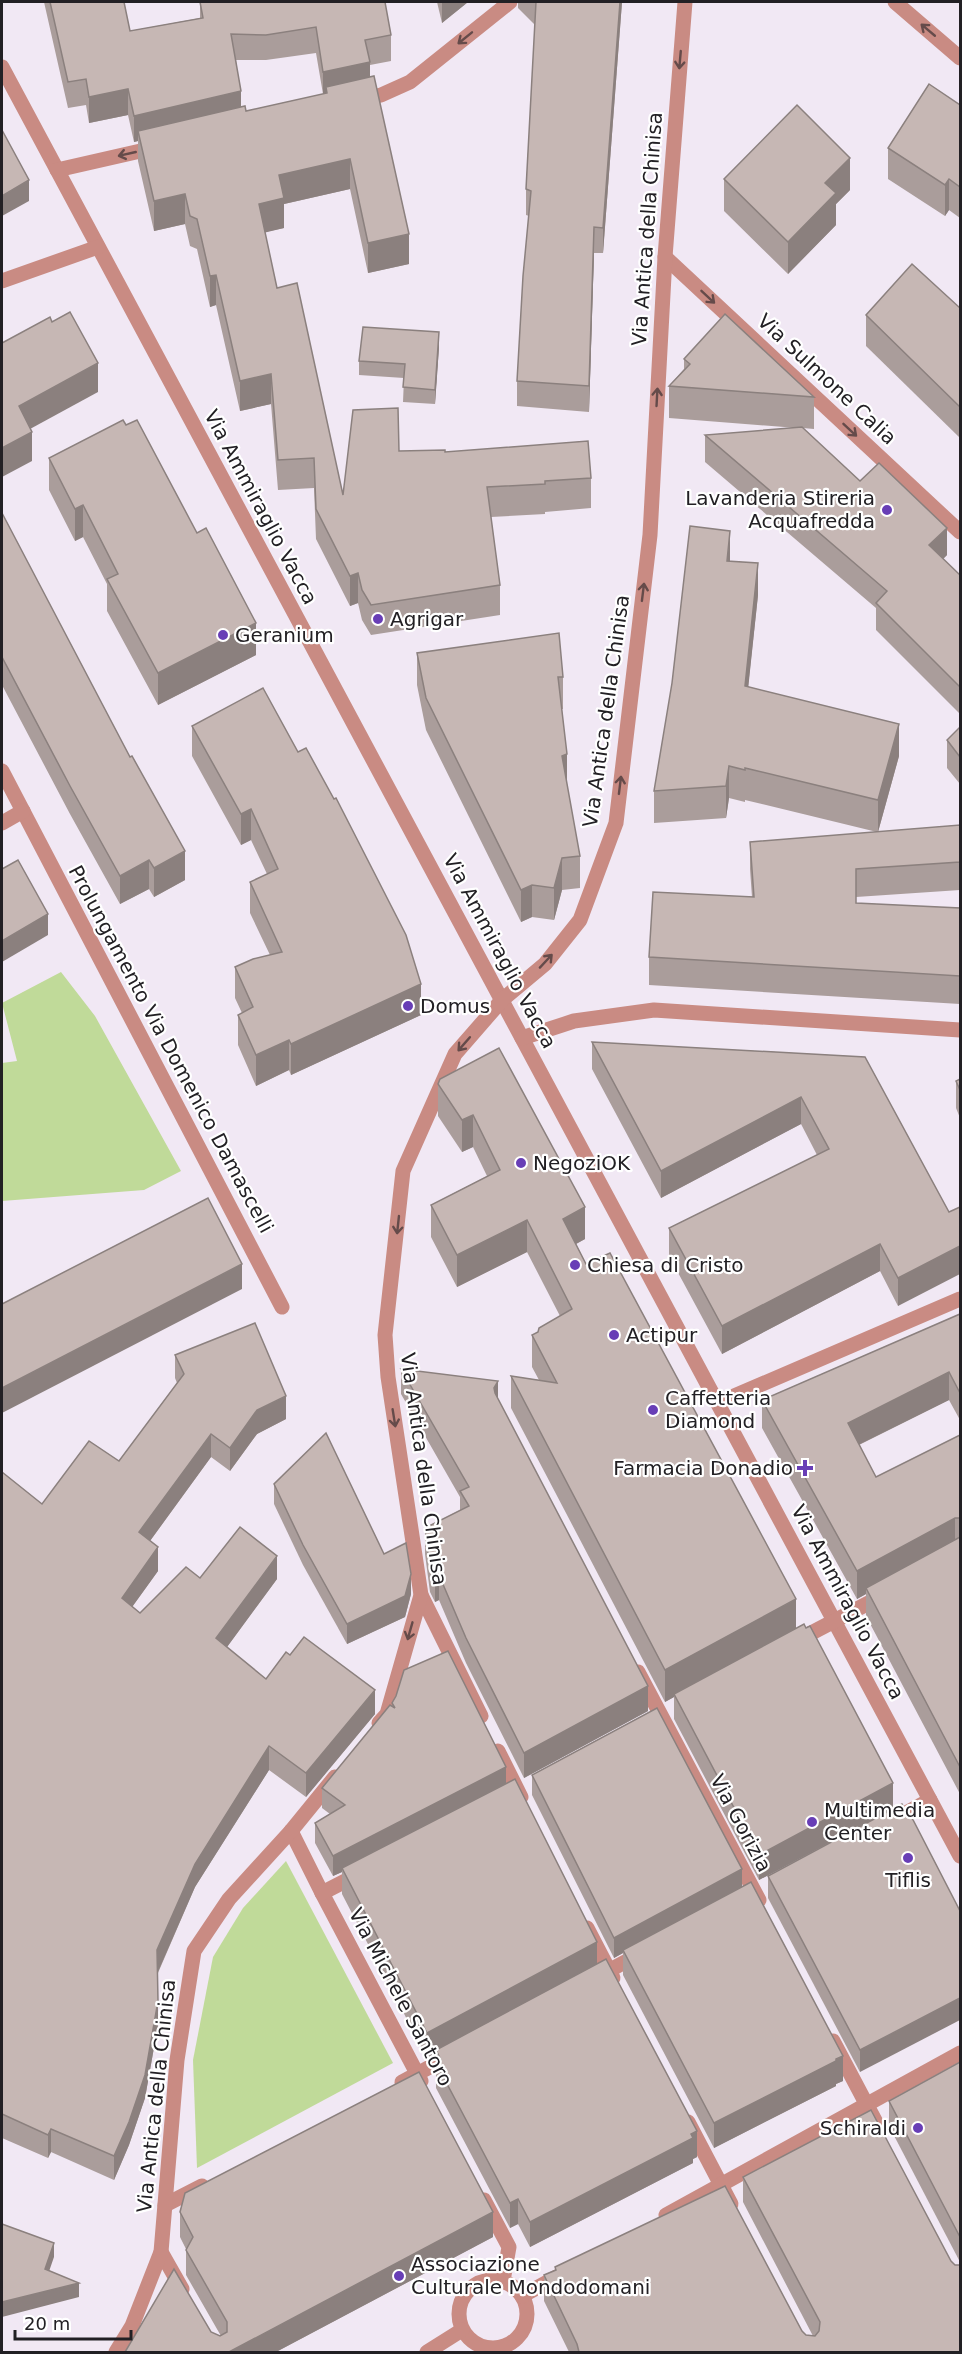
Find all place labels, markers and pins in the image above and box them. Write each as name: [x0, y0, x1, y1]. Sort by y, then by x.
place label: Lavanderia Stireria Acquafredda: [685, 486, 875, 533]
marker: Lavanderia Stireria Acquafredda: [880, 503, 894, 517]
place label: Agrigar: [390, 607, 464, 631]
marker: Agrigar: [371, 612, 385, 626]
place label: Geranium: [235, 623, 334, 647]
marker: Geranium: [216, 628, 230, 642]
place label: Domus: [420, 994, 490, 1018]
marker: Domus: [401, 999, 415, 1013]
place label: NegoziOK: [533, 1151, 631, 1175]
marker: NegoziOK: [514, 1156, 528, 1170]
place label: Chiesa di Cristo: [587, 1253, 743, 1277]
marker: Chiesa di Cristo: [568, 1258, 582, 1272]
place label: Actipur: [626, 1323, 698, 1347]
marker: Actipur: [607, 1328, 621, 1342]
place label: Caffetteria Diamond: [665, 1386, 771, 1433]
marker: Caffetteria Diamond: [646, 1403, 660, 1417]
place label: Farmacia Donadio: [613, 1456, 793, 1480]
marker: Farmacia Donadio: [798, 1461, 812, 1475]
place label: Multimedia Center: [824, 1798, 935, 1845]
marker: Multimedia Center: [805, 1815, 819, 1829]
marker: Tiflis: [901, 1851, 915, 1865]
place label: Tiflis: [884, 1868, 931, 1892]
place label: Schiraldi: [820, 2116, 906, 2140]
marker: Schiraldi: [911, 2121, 925, 2135]
place label: Associazione Culturale Mondodomani: [411, 2252, 650, 2299]
marker: Associazione Culturale Mondodomani: [392, 2269, 406, 2283]

